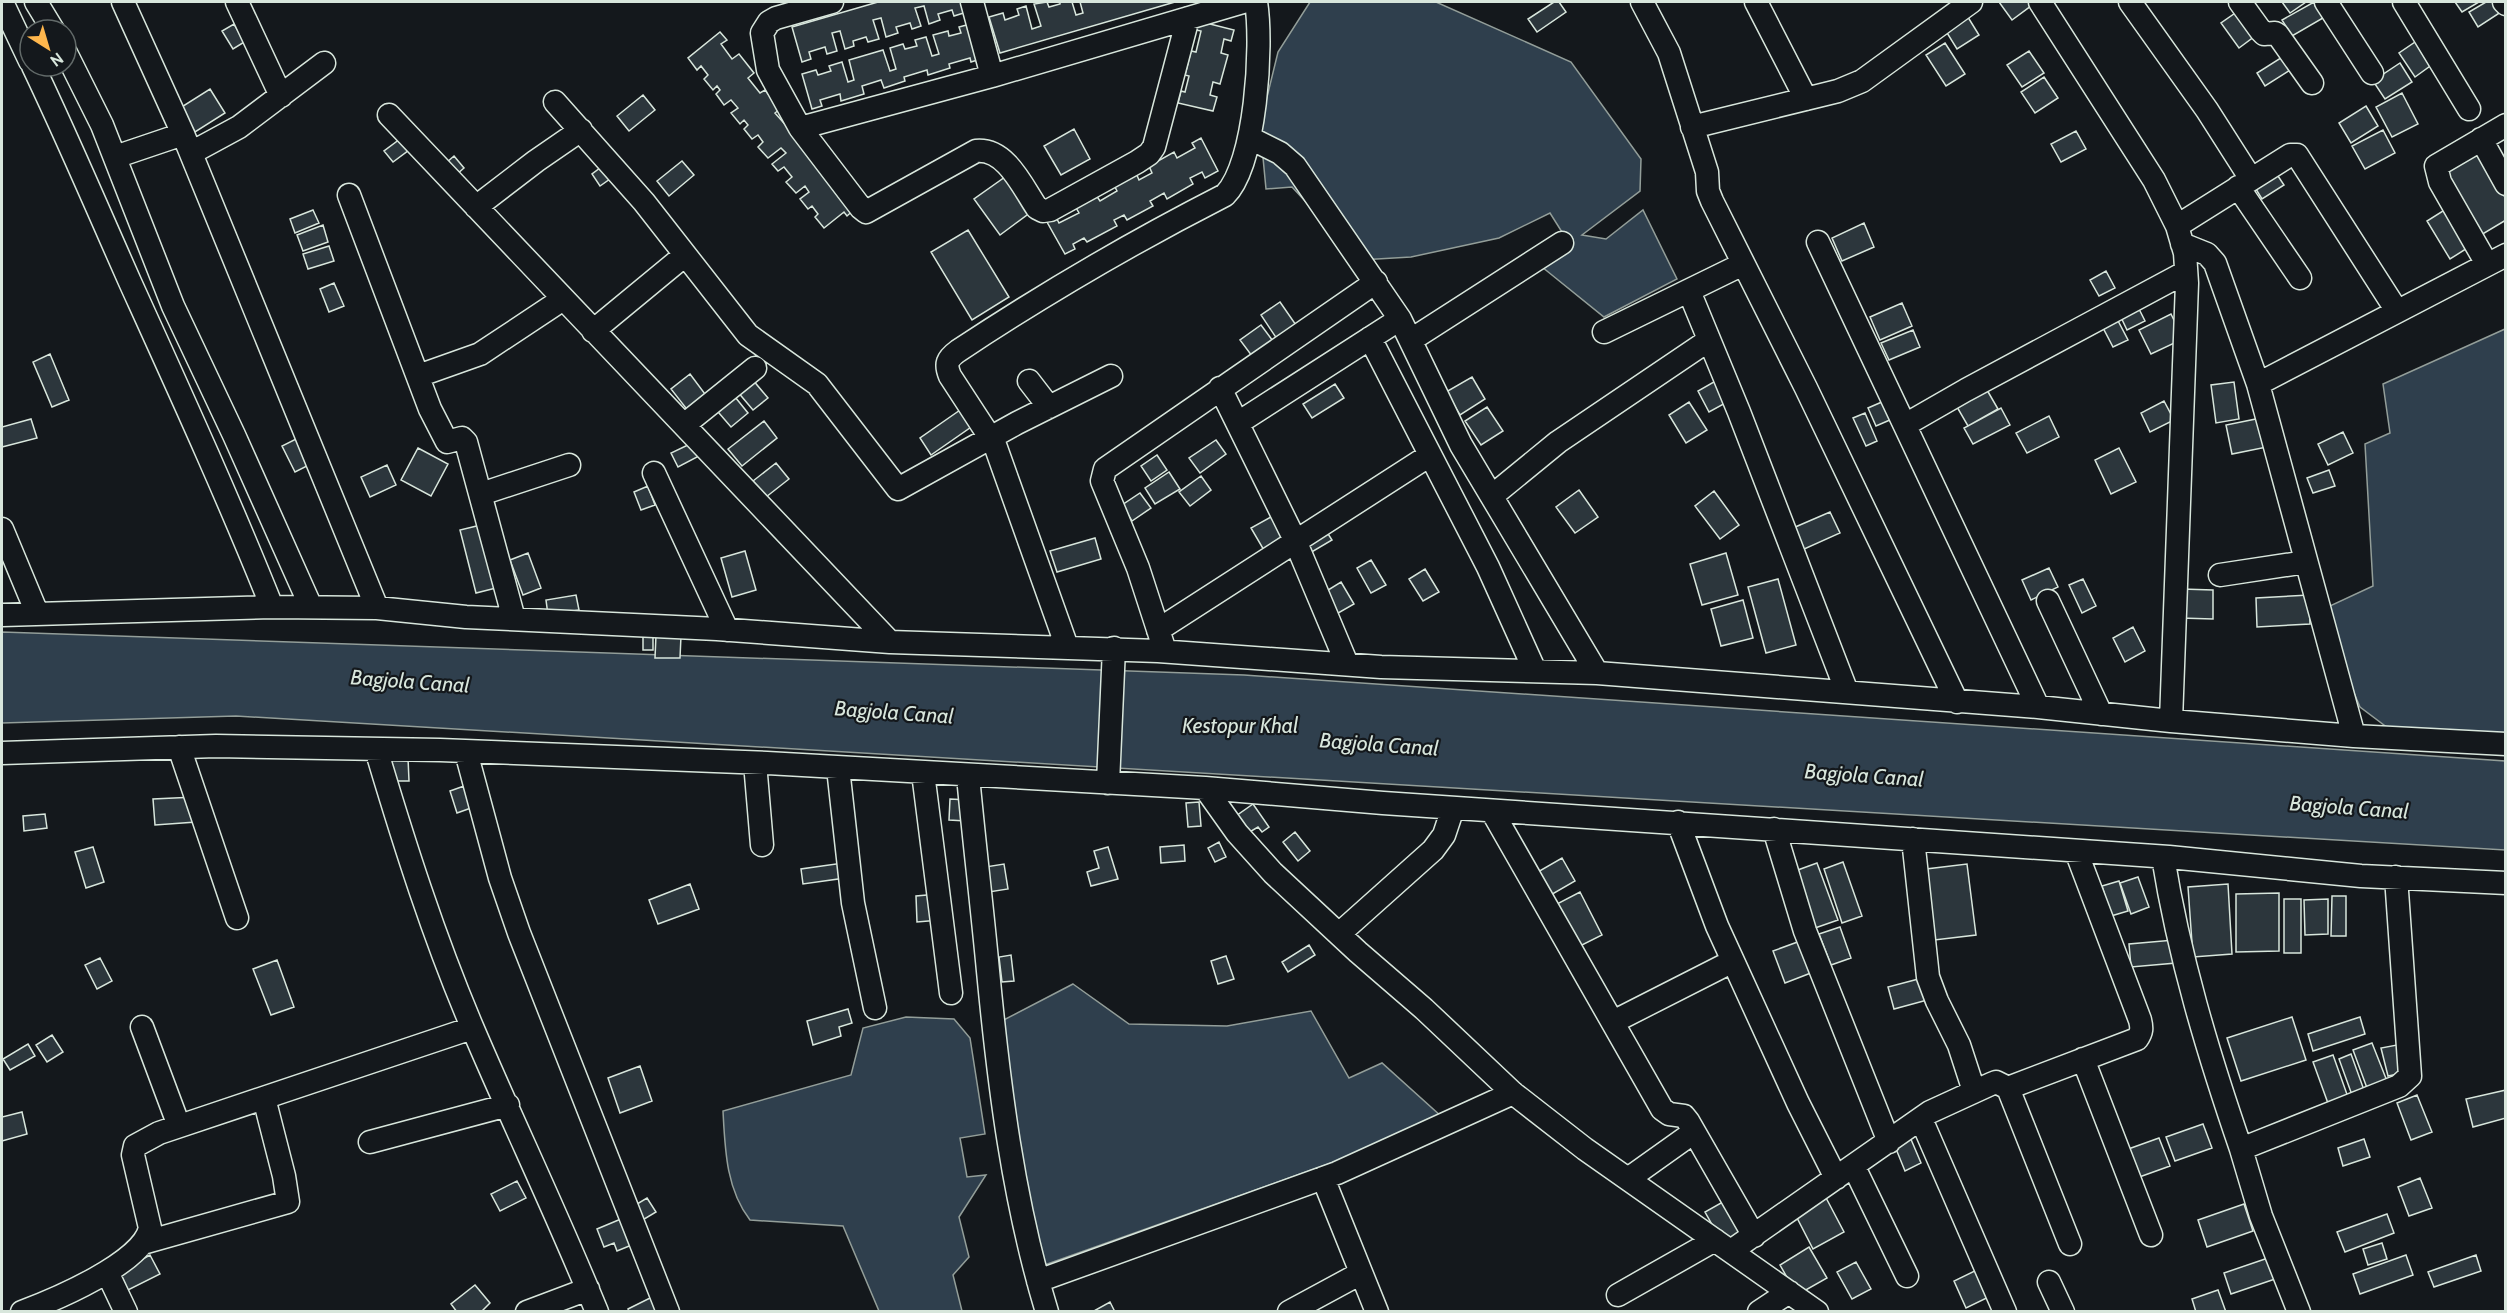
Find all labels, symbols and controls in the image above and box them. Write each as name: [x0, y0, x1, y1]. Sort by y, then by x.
north arrow: [18, 18, 78, 78]
text: N: [46, 49, 67, 71]
water label: Bagjola Canal: [350, 664, 470, 699]
water label: Bagjola Canal: [834, 695, 954, 730]
water label: Kestopur Khal: [1182, 713, 1298, 738]
water label: Bagjola Canal: [1319, 727, 1439, 762]
water label: Bagjola Canal: [1804, 758, 1924, 793]
water label: Bagjola Canal: [2289, 790, 2409, 825]

